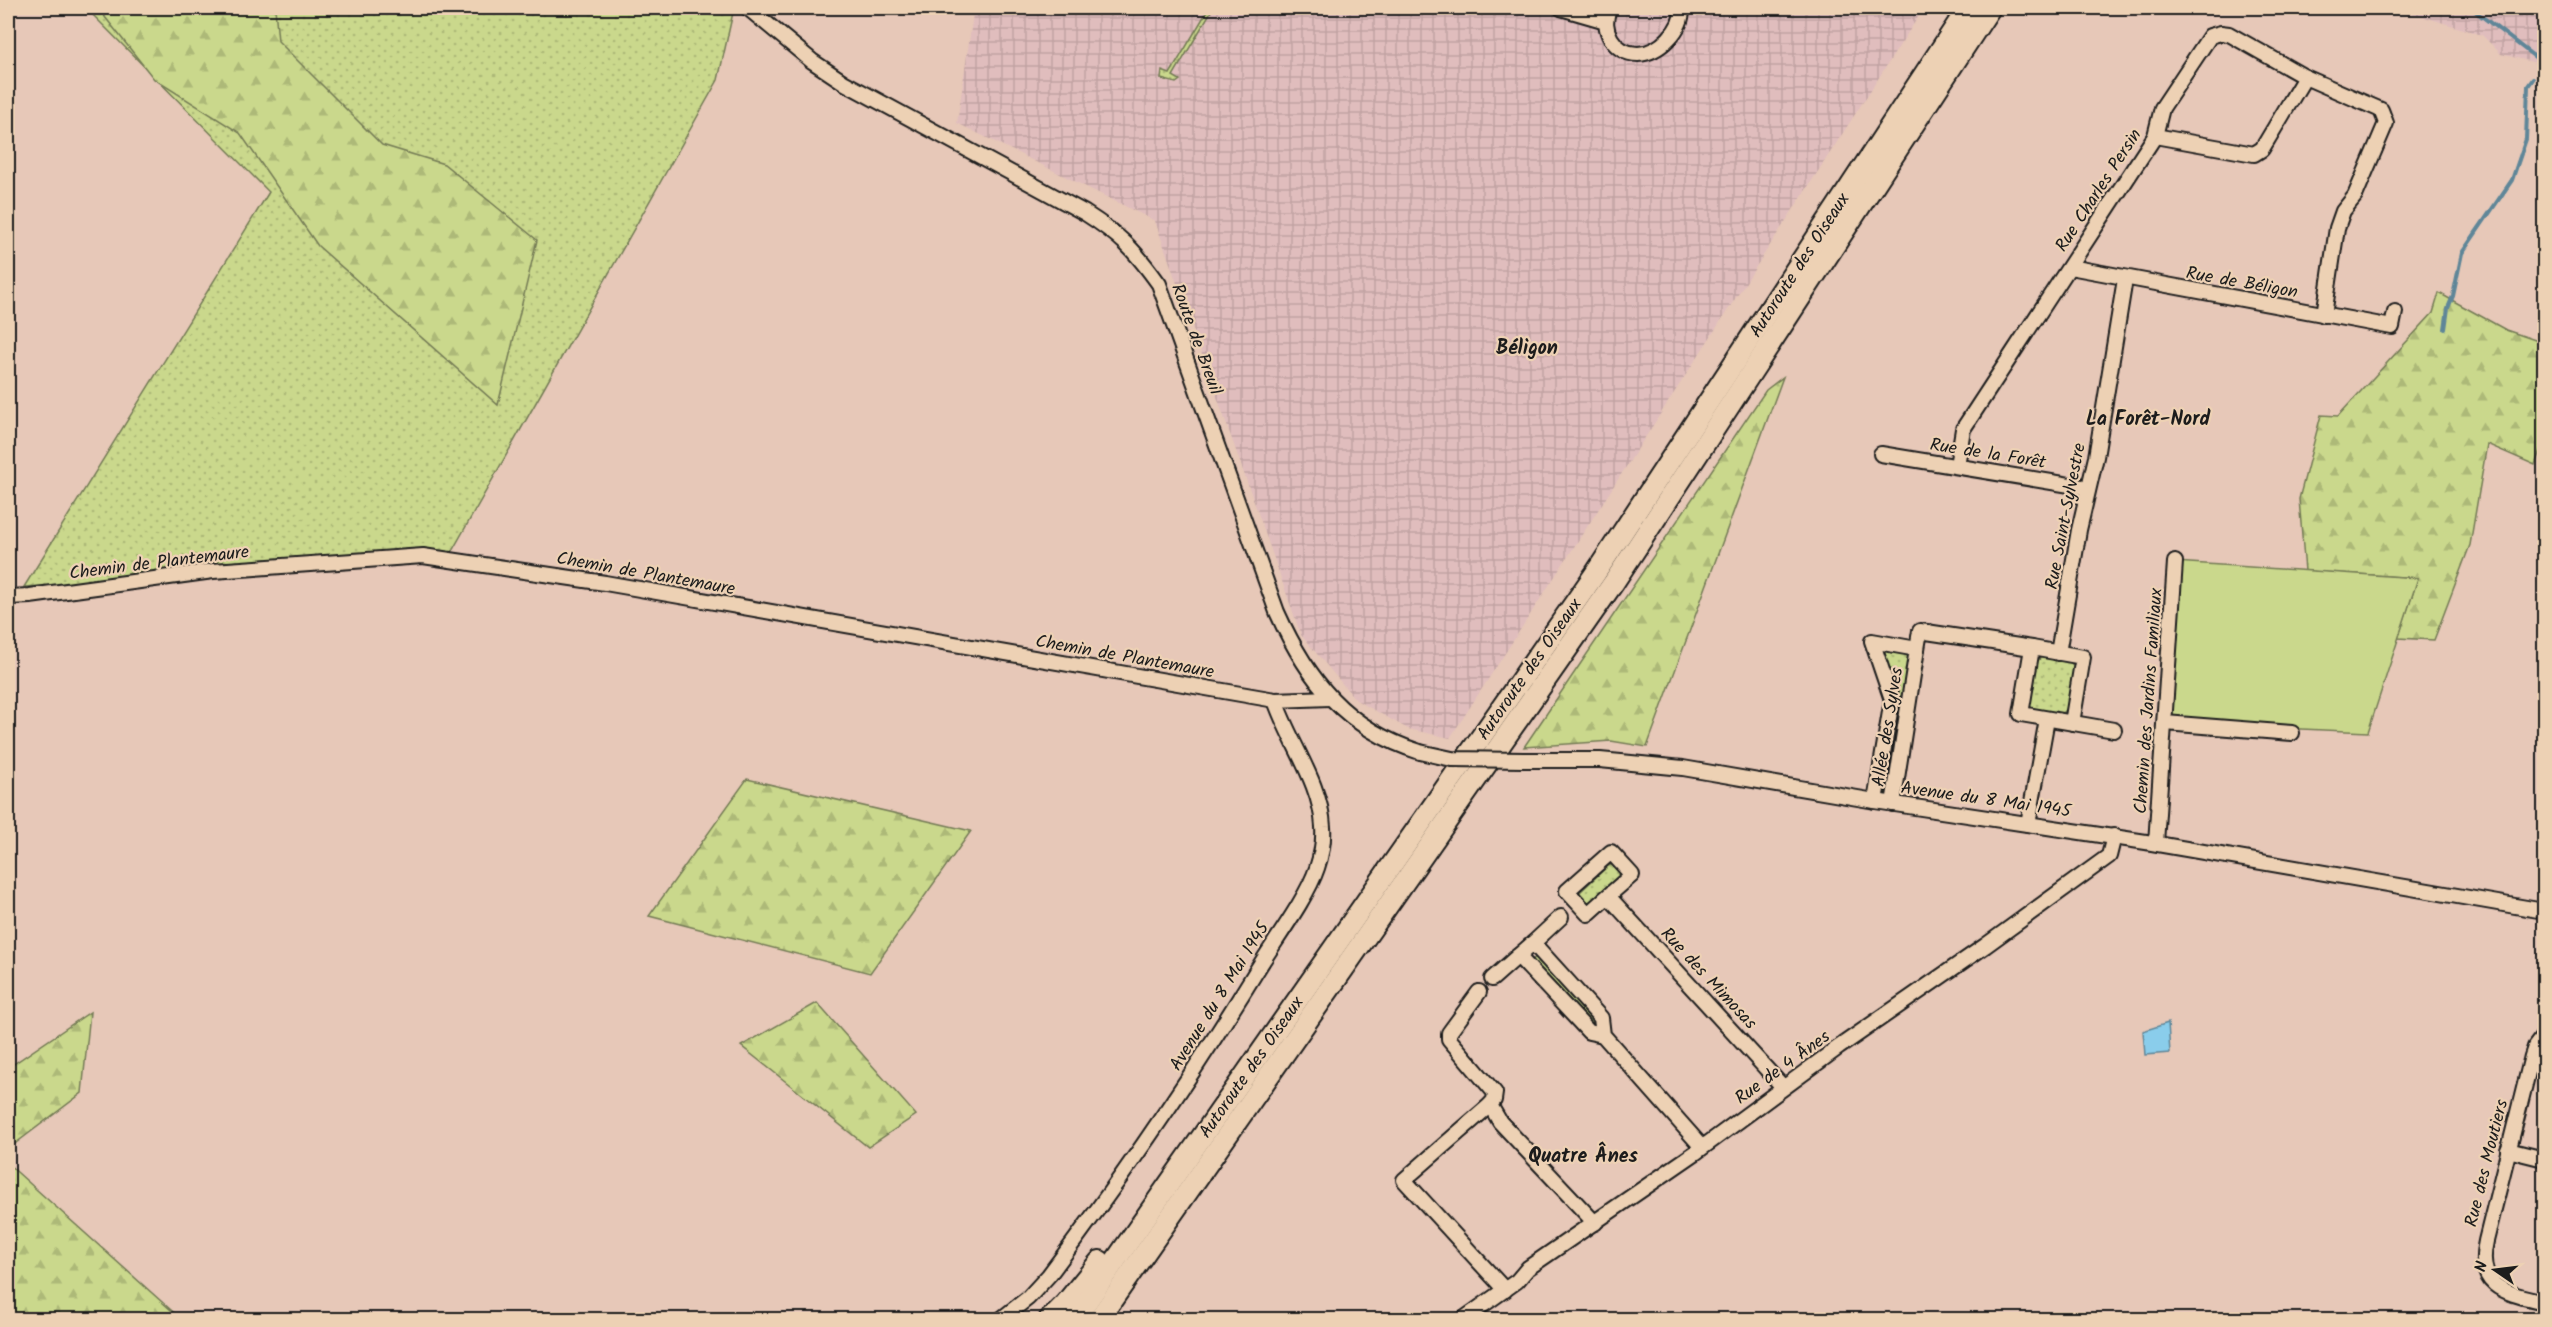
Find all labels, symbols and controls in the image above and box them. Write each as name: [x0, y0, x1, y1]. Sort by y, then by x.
street label: Rue Charles Persin: [2048, 123, 2150, 258]
street label: Autoroute des Oiseaux: [1742, 187, 1858, 344]
street label: Rue de Béligon: [2184, 259, 2300, 308]
street label: Route de Breuil: [1162, 280, 1229, 400]
district label: Béligon: [1496, 333, 1558, 365]
district label: La Forêt-Nord: [2086, 404, 2211, 436]
street label: Rue de la Forêt: [1928, 431, 2049, 478]
street label: Rue Saint-Sylvestre: [2038, 441, 2095, 592]
street label: Chemin de Plantemaure: [68, 538, 251, 589]
street label: Chemin de Plantemaure: [554, 544, 737, 604]
street label: Chemin des Jardins Familiaux: [2127, 587, 2172, 815]
street label: Autoroute des Oiseaux: [1470, 593, 1590, 747]
street label: Chemin de Plantemaure: [1033, 627, 1216, 687]
street label: Allée des Sylves: [1865, 665, 1912, 789]
street label: Avenue du 8 Mai 1945: [1899, 774, 2074, 827]
street label: Avenue du 8 Mai 1945: [1163, 915, 1279, 1077]
street label: Rue des Mimosas: [1653, 921, 1763, 1037]
street label: Autoroute des Oiseaux: [1192, 991, 1312, 1145]
street label: Rue de 4 Ânes: [1729, 1023, 1837, 1113]
street label: Rue des Moutiers: [2458, 1096, 2517, 1230]
district label: Quatre Ânes: [1528, 1141, 1638, 1173]
north arrow: [2465, 1240, 2525, 1300]
text: N: [2469, 1259, 2495, 1275]

